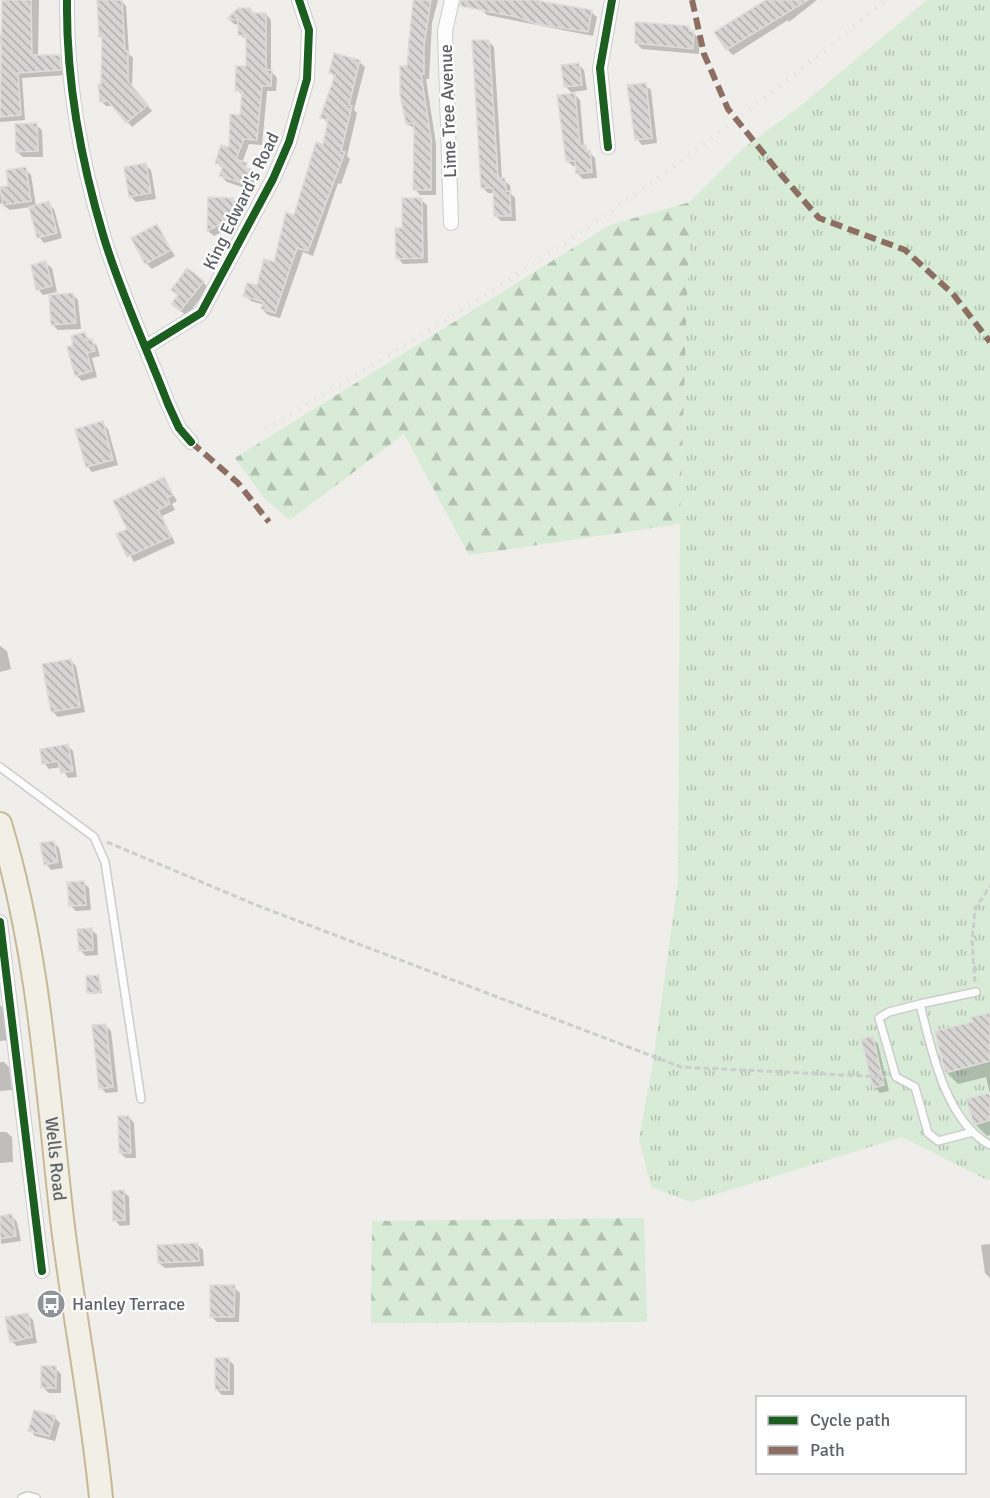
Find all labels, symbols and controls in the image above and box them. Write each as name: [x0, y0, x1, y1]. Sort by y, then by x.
street label: Lime Tree Avenue: [435, 44, 461, 178]
street label: King Edward's Road: [198, 129, 284, 273]
street label: Wells Road: [40, 1116, 71, 1202]
bus stop icon: Hanley Terrace: [35, 1288, 67, 1320]
place label: Hanley Terrace: [72, 1293, 185, 1315]
legend: [756, 1396, 966, 1474]
text: Cycle path: [810, 1409, 890, 1431]
text: Path: [810, 1439, 845, 1461]

